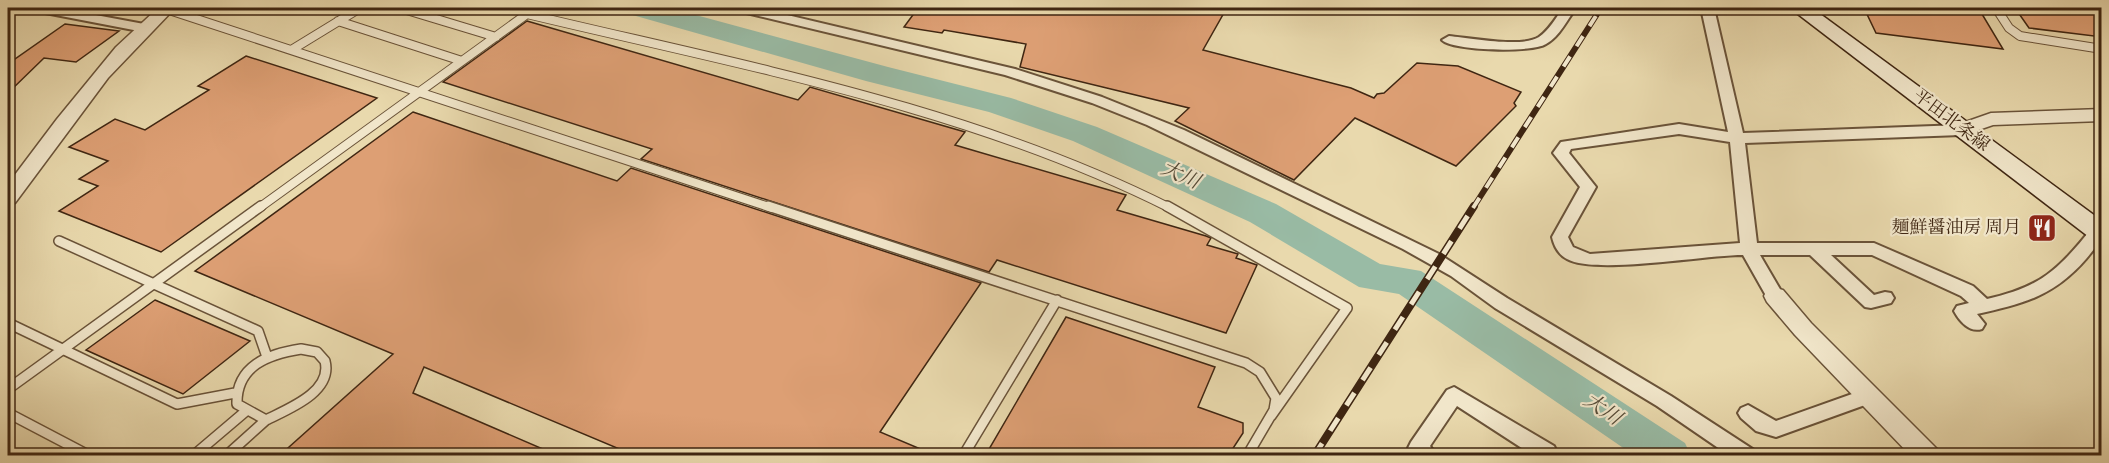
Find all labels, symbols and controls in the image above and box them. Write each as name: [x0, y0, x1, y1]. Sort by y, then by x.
street label: 平田北条線: [1908, 84, 1994, 158]
water label: 大川: [1156, 155, 1206, 198]
restaurant icon: 麺鮮醤油房 周月: [2026, 212, 2058, 244]
place label: 麺鮮醤油房 周月: [1891, 216, 2021, 241]
water label: 大川: [1578, 387, 1628, 434]

